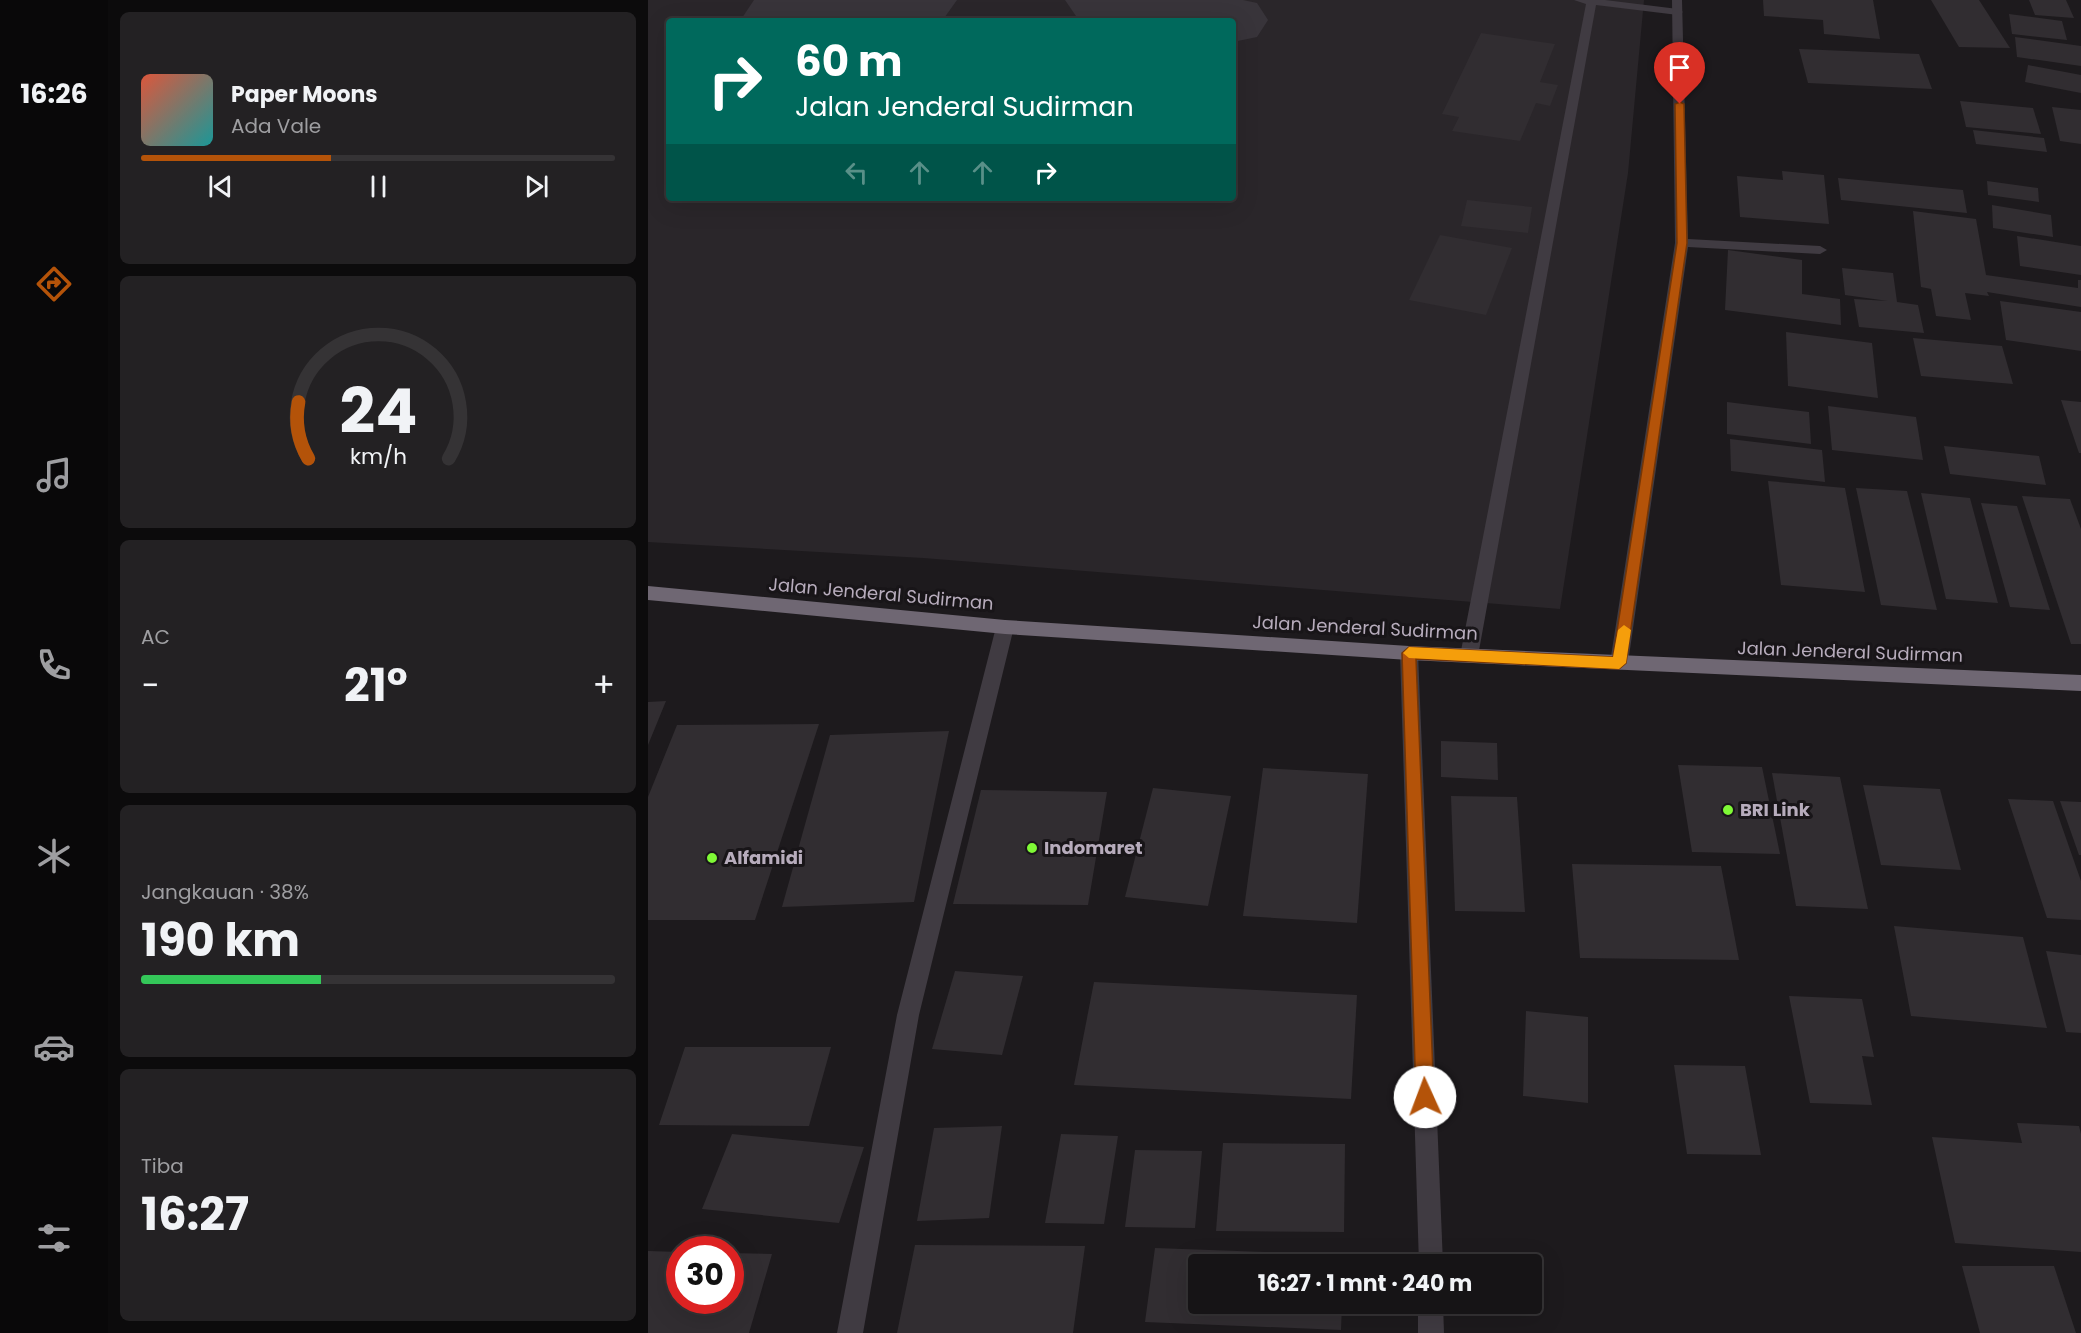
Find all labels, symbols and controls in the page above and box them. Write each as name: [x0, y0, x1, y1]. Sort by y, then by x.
text: 60 m: [795, 32, 903, 91]
icon: right: [696, 42, 774, 120]
pin: [1654, 42, 1705, 104]
icon: arrive: [1663, 51, 1696, 84]
text: 16:26: [20, 75, 88, 112]
text: Paper Moons: [231, 79, 378, 110]
text: Jalan Jenderal Sudirman: [795, 88, 1134, 125]
text: Ada Vale: [231, 112, 321, 140]
icon: left: [840, 156, 873, 189]
icon: ahead: [903, 156, 936, 189]
icon: ahead: [966, 156, 999, 189]
icon: right: [1029, 156, 1062, 189]
icon: previous: [204, 170, 237, 203]
icon: pause: [362, 170, 395, 203]
icon: next: [520, 170, 553, 203]
icon: directions: [33, 263, 75, 305]
text: 24: [339, 367, 417, 455]
text: km/h: [349, 442, 407, 473]
icon: music: [33, 454, 75, 496]
street label: Jalan Jenderal Sudirman: [767, 571, 995, 616]
street label: Jalan Jenderal Sudirman: [1252, 609, 1478, 646]
text: AC: [141, 623, 170, 651]
street label: Jalan Jenderal Sudirman: [1737, 635, 1963, 668]
icon: phone: [33, 644, 75, 686]
text: 21°: [344, 654, 408, 717]
text: −: [141, 662, 159, 709]
text: +: [592, 662, 615, 709]
place label: BRI Link: [1740, 797, 1811, 822]
marker: BRI Link: [1721, 803, 1735, 817]
icon: climate: [33, 835, 75, 877]
place label: Indomaret: [1044, 835, 1143, 860]
marker: Indomaret: [1025, 841, 1039, 855]
place label: Alfamidi: [724, 845, 803, 870]
marker: Alfamidi: [705, 851, 719, 865]
text: Jangkauan · 38%: [141, 878, 309, 906]
text: 190 km: [141, 909, 300, 972]
icon: car: [33, 1026, 75, 1068]
position arrow: [1393, 1065, 1457, 1129]
text: Tiba: [141, 1152, 184, 1180]
text: 16:27: [141, 1183, 249, 1246]
icon: filters: [33, 1217, 75, 1259]
speed limit sign: 30: [666, 1236, 744, 1314]
text: 16:27 · 1 mnt · 240 m: [1258, 1268, 1472, 1299]

